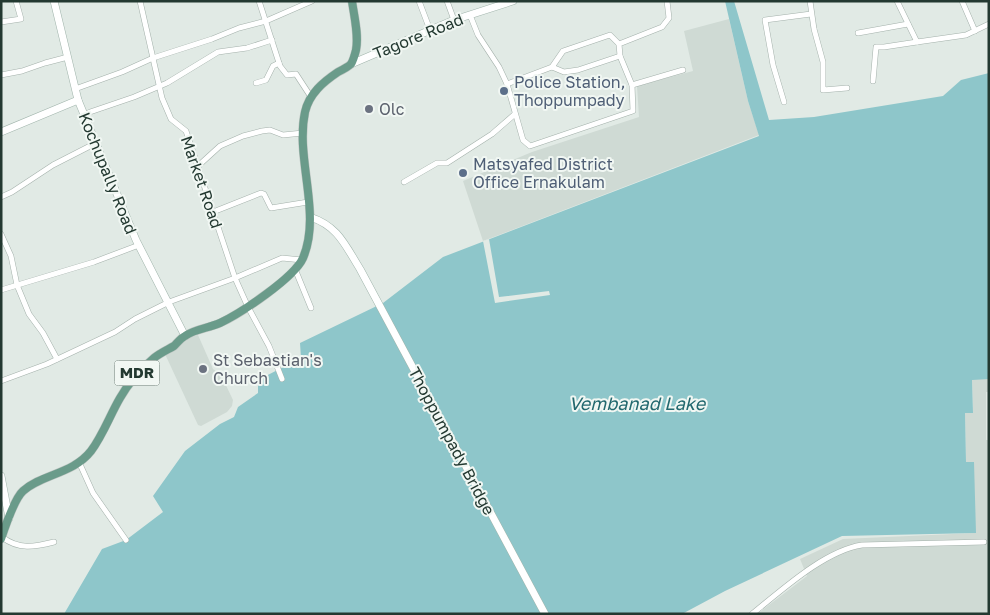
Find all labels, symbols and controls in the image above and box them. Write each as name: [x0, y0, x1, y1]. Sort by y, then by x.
street label: Tagore Road: [370, 9, 466, 63]
place label: Police Station, Thoppumpady: [514, 72, 625, 110]
marker: Police Station, Thoppumpady: [498, 85, 510, 97]
place label: Olc: [379, 99, 405, 119]
marker: Olc: [363, 103, 375, 115]
street label: Kochupally Road: [74, 109, 142, 237]
street label: Market Road: [177, 133, 227, 231]
place label: Matsyafed District Office Ernakulam: [473, 154, 613, 192]
marker: Matsyafed District Office Ernakulam: [457, 167, 469, 179]
place label: St Sebastian's Church: [213, 350, 322, 388]
road number: MDR: [114, 360, 160, 386]
marker: St Sebastian's Church: [197, 363, 209, 375]
street label: Thoppumpady Bridge: [404, 364, 500, 518]
water label: Vembanad Lake: [569, 392, 707, 414]

